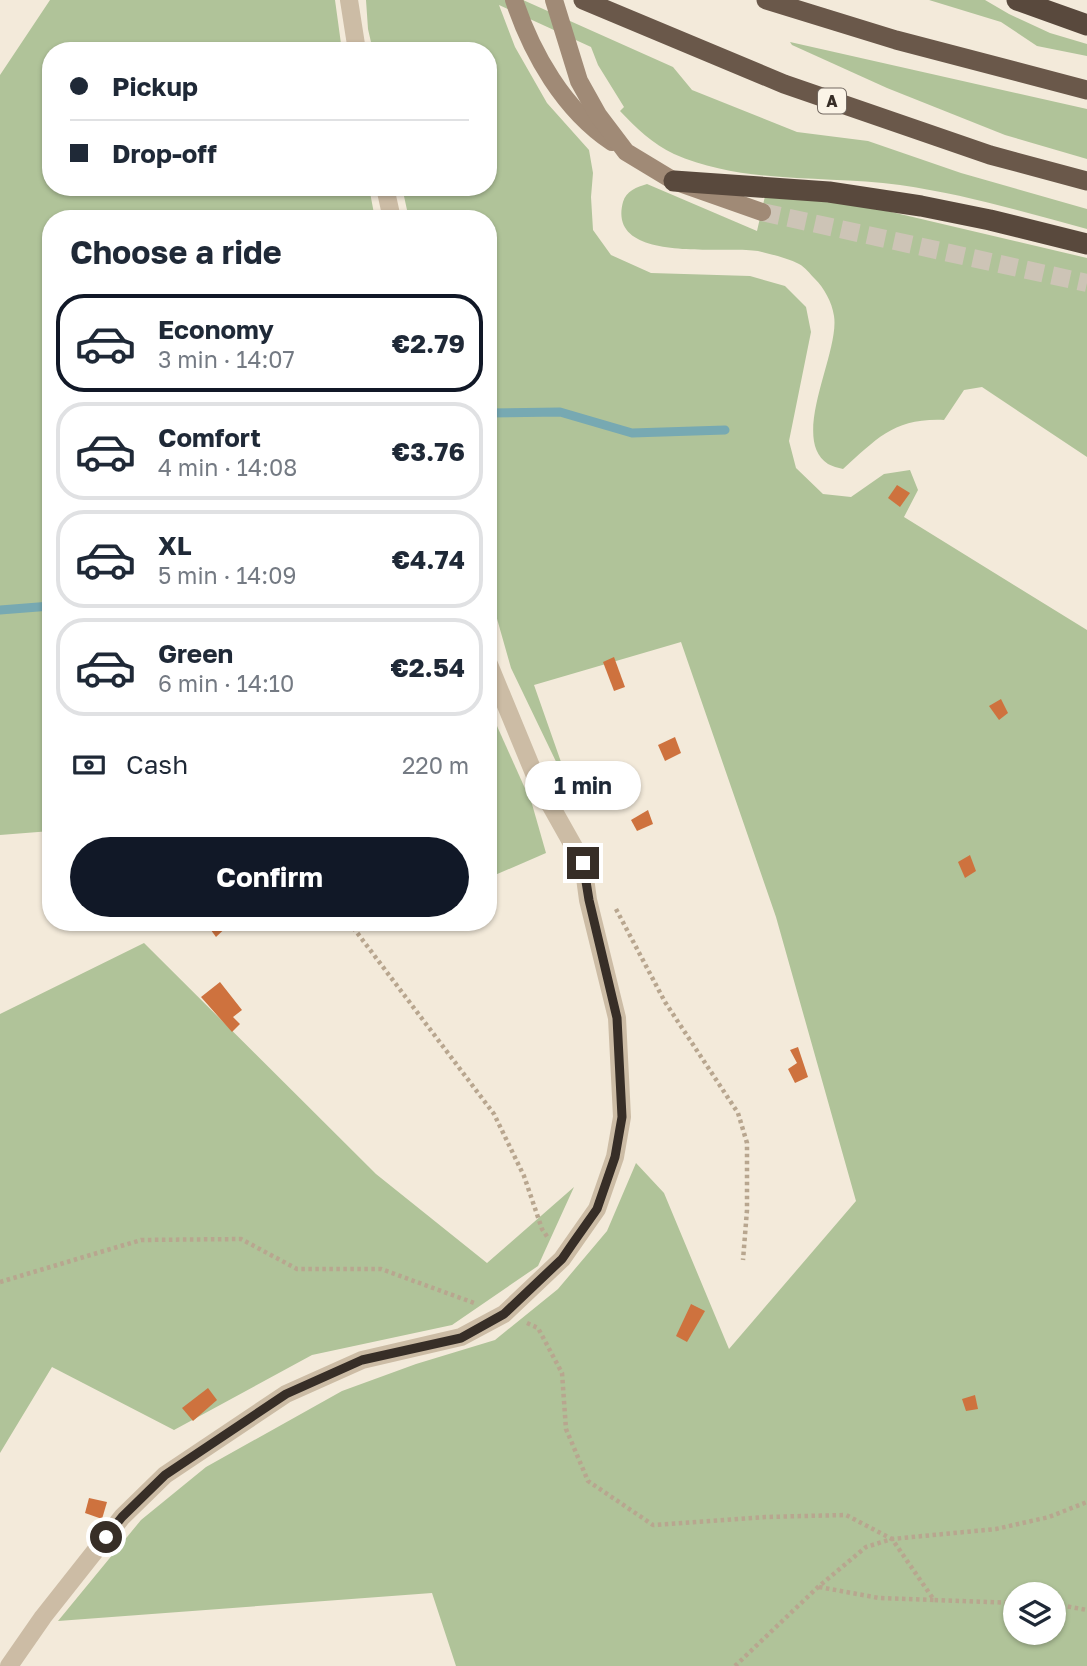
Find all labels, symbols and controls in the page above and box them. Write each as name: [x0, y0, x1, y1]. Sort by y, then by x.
text: Pickup: [112, 71, 198, 102]
road number: A: [818, 88, 846, 114]
text: Drop-off: [112, 138, 217, 169]
text: Choose a ride: [70, 233, 282, 271]
icon: car: [74, 312, 137, 375]
text: Economy: [158, 314, 274, 345]
text: €2.79: [392, 328, 465, 359]
text: 3 min · 14:07: [158, 345, 295, 373]
icon: car: [74, 420, 137, 483]
text: Comfort: [158, 422, 261, 453]
text: €3.76: [392, 436, 465, 467]
text: 4 min · 14:08: [158, 453, 297, 481]
icon: car: [74, 528, 137, 591]
text: XL: [158, 530, 192, 561]
text: €4.74: [392, 544, 465, 575]
text: 5 min · 14:09: [158, 561, 296, 589]
icon: car: [74, 636, 137, 699]
text: Green: [158, 638, 233, 669]
text: €2.54: [390, 652, 465, 683]
text: 6 min · 14:10: [158, 669, 294, 697]
icon: cash: [70, 746, 108, 784]
text: Cash: [126, 749, 188, 780]
text: 220 m: [402, 751, 469, 779]
callout: 1 min: [525, 762, 641, 810]
text: 1 min: [554, 771, 612, 799]
button: Confirm: [70, 837, 469, 917]
route end: [567, 847, 599, 879]
route start: [90, 1521, 122, 1553]
map controls: [1003, 1582, 1066, 1645]
button: layers: [1003, 1582, 1066, 1645]

